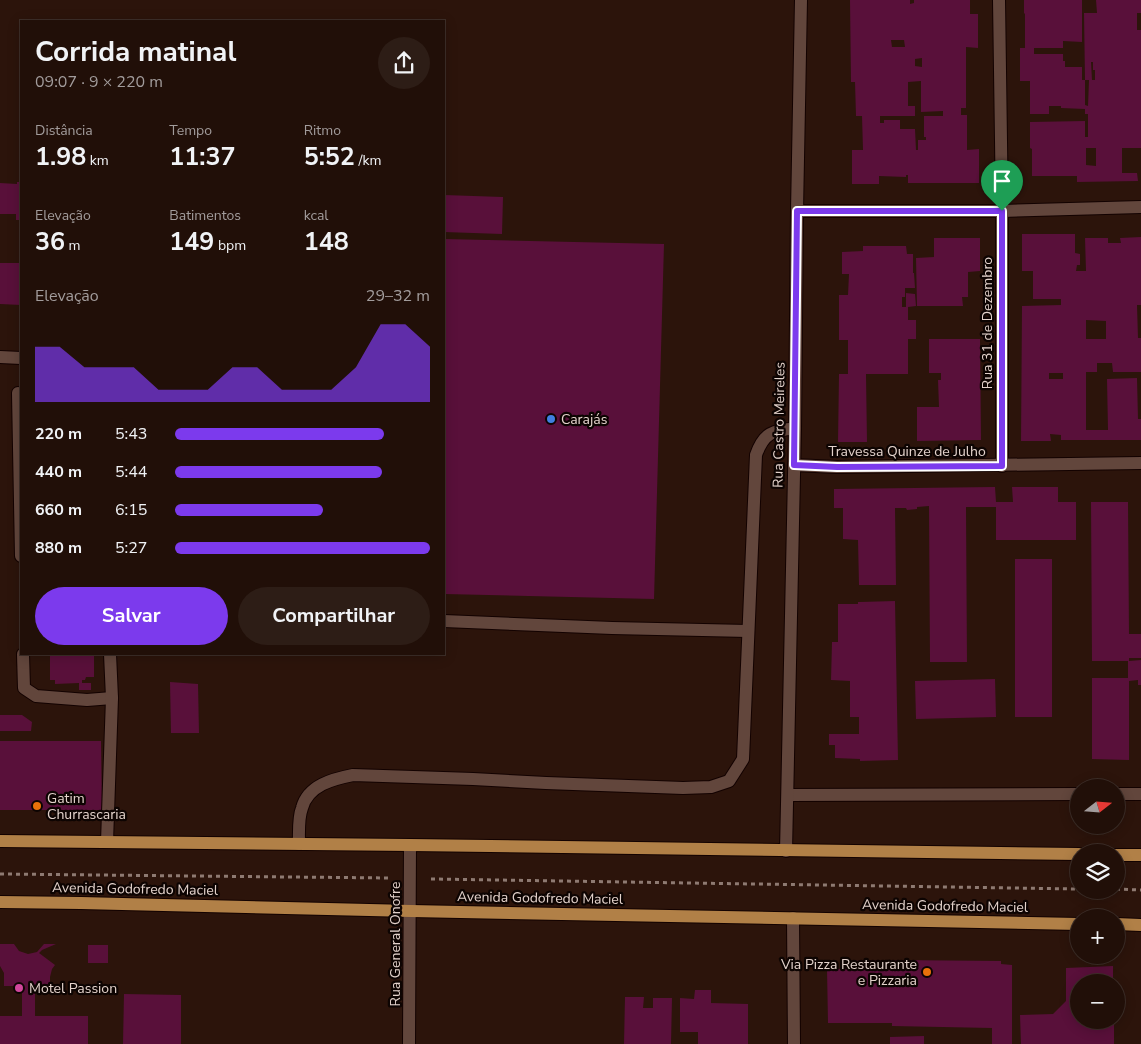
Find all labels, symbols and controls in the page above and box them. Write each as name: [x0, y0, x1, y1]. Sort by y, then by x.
text: Corrida matinal: [35, 33, 236, 71]
button: share: [378, 37, 430, 89]
text: 09:07 · 9 × 220 m: [35, 71, 163, 93]
text: Distância: [35, 121, 93, 140]
text: Tempo: [169, 121, 212, 140]
text: Ritmo: [304, 121, 341, 140]
text: 1.98: [35, 140, 86, 174]
text: 11:37: [169, 140, 236, 174]
text: 5:52: [304, 140, 355, 174]
text: km: [86, 151, 109, 170]
text: /km: [355, 151, 381, 170]
pin: [981, 160, 1023, 211]
icon: arrive: [988, 167, 1016, 195]
text: Elevação: [35, 206, 91, 225]
text: Batimentos: [169, 206, 241, 225]
text: kcal: [304, 206, 328, 225]
text: 36: [35, 225, 65, 259]
text: 149: [169, 225, 214, 259]
text: 148: [304, 225, 349, 259]
text: m: [65, 236, 81, 255]
text: bpm: [214, 236, 246, 255]
street label: Rua 31 de Dezembro: [978, 257, 997, 389]
text: Elevação: [35, 285, 99, 307]
text: 29–32 m: [366, 285, 430, 307]
street label: Rua Castro Meireles: [768, 362, 790, 488]
place label: Carajás: [561, 410, 608, 429]
marker: Carajás: [545, 413, 557, 425]
text: 220 m: [35, 423, 82, 445]
text: 5:43: [115, 423, 147, 445]
street label: Travessa Quinze de Julho: [828, 442, 986, 461]
text: 440 m: [35, 461, 82, 483]
text: 5:44: [115, 461, 147, 483]
text: 660 m: [35, 499, 82, 521]
text: 6:15: [115, 499, 147, 521]
text: 880 m: [35, 537, 82, 559]
text: 5:27: [115, 537, 147, 559]
button: Salvar: [35, 587, 228, 645]
button: Compartilhar: [238, 587, 430, 645]
north arrow: [1070, 779, 1125, 834]
map controls: [1070, 779, 1125, 1029]
place label: Gatim Churrascaria: [47, 789, 126, 824]
marker: Gatim Churrascaria: [31, 800, 43, 812]
button: layers: [1070, 844, 1125, 899]
street label: Avenida Godofredo Maciel: [52, 878, 219, 900]
street label: Rua General Onofre: [386, 882, 405, 1006]
street label: Avenida Godofredo Maciel: [457, 887, 624, 909]
street label: Avenida Godofredo Maciel: [862, 895, 1029, 917]
button: +: [1070, 909, 1125, 964]
place label: Via Pizza Restaurante e Pizzaria: [780, 955, 917, 990]
marker: Via Pizza Restaurante e Pizzaria: [921, 966, 933, 978]
button: −: [1070, 974, 1125, 1029]
place label: Motel Passion: [29, 979, 117, 998]
marker: Motel Passion: [13, 982, 25, 994]

